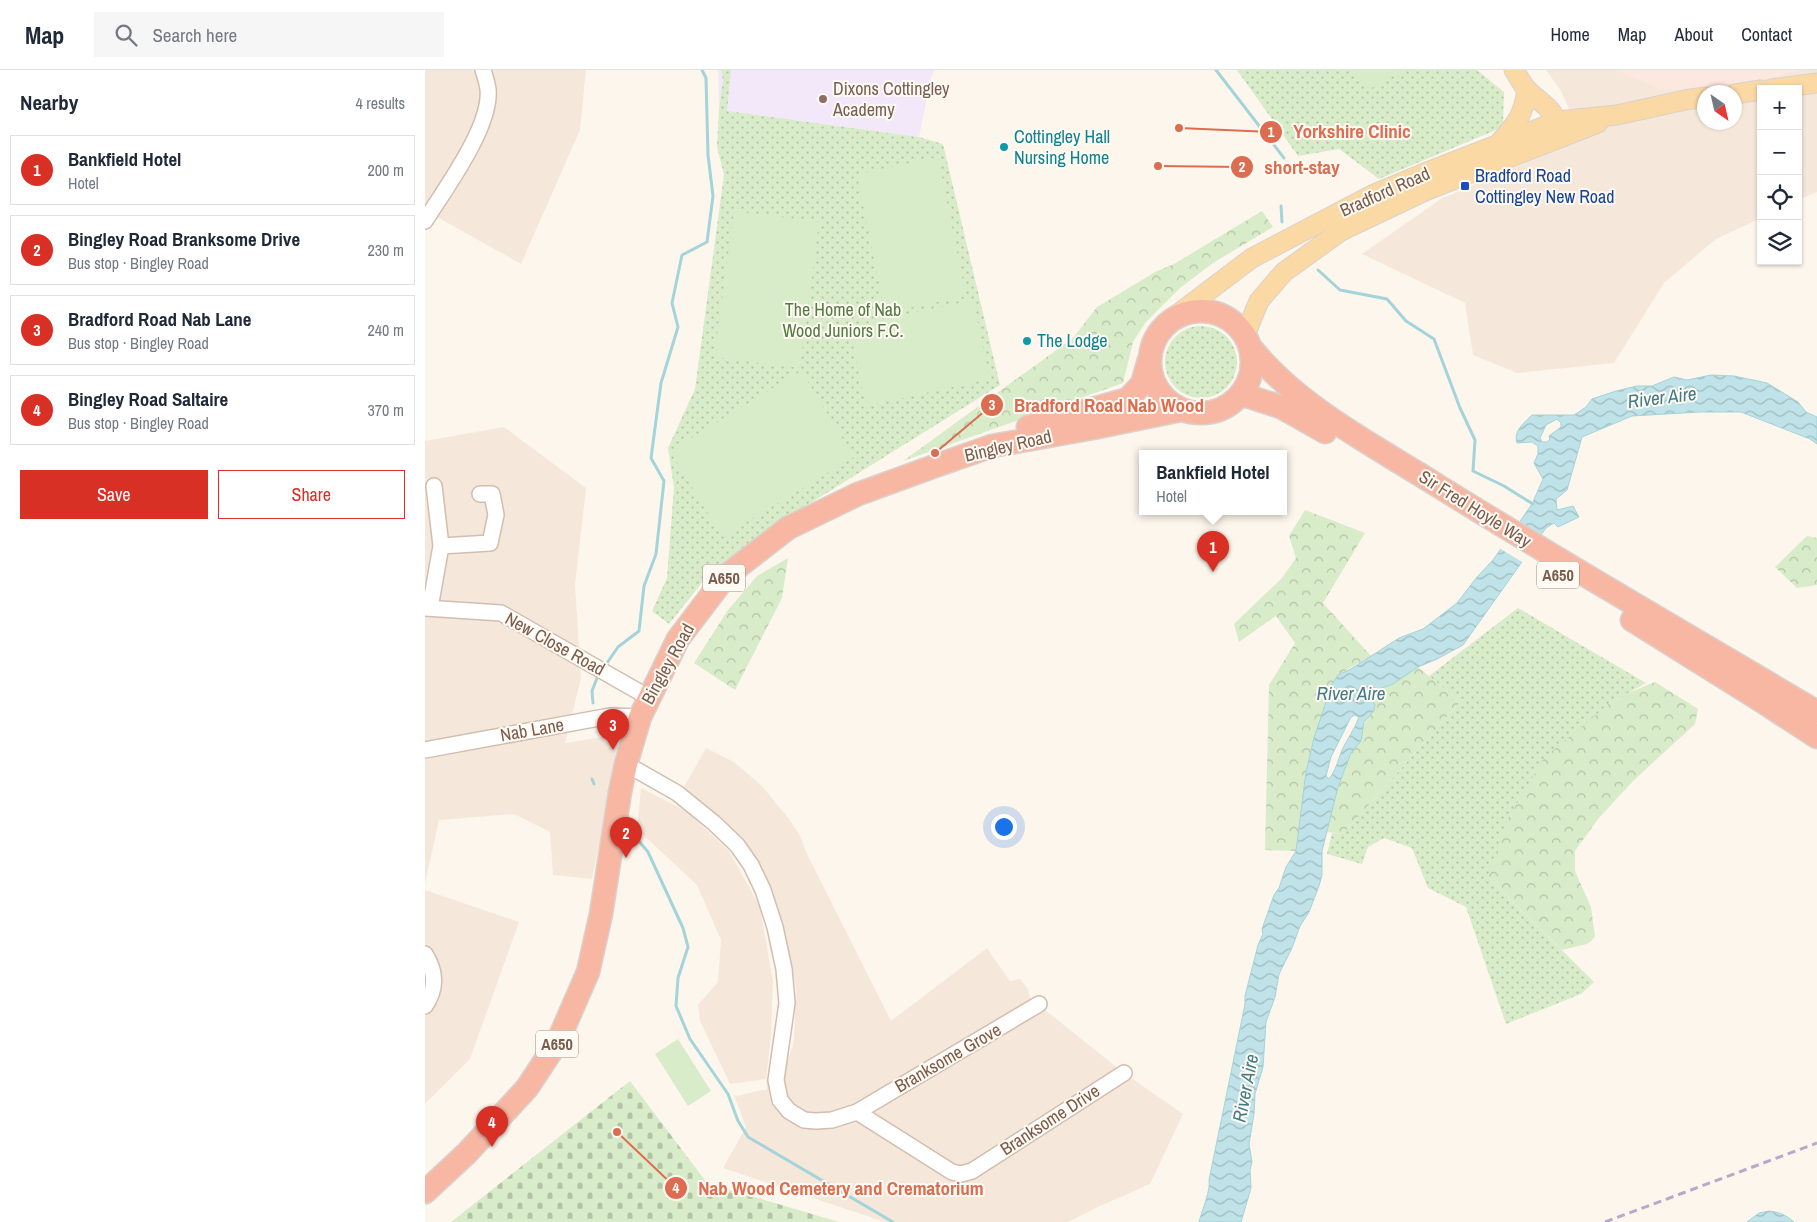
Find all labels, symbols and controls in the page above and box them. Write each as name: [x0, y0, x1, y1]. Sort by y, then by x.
search box: [94, 12, 444, 57]
text: Map: [25, 19, 64, 51]
icon: search: [112, 21, 140, 49]
text: Search here: [152, 22, 237, 48]
text: Home: [1550, 22, 1590, 47]
text: Map: [1618, 22, 1647, 47]
text: About: [1675, 22, 1713, 47]
text: Contact: [1741, 22, 1792, 47]
place label: Dixons Cottingley Academy: [832, 76, 950, 122]
north arrow: [1697, 85, 1742, 130]
map controls: [1757, 85, 1802, 265]
button: +: [1757, 85, 1802, 130]
text: Nearby: [20, 88, 78, 117]
text: 4 results: [355, 92, 405, 114]
marker: Dixons Cottingley Academy: [817, 93, 829, 105]
callout: Yorkshire Clinic: [1259, 115, 1421, 149]
text: Yorkshire Clinic: [1293, 118, 1411, 144]
text: 1: [1268, 121, 1275, 142]
place label: Cottingley Hall Nursing Home: [1014, 124, 1110, 170]
button: −: [1757, 130, 1802, 175]
marker: Cottingley Hall Nursing Home: [998, 141, 1010, 153]
text: Bankfield Hotel: [68, 146, 181, 172]
callout: short-stay: [1229, 150, 1350, 184]
text: short-stay: [1264, 154, 1340, 180]
text: 2: [1239, 156, 1246, 177]
text: 1: [33, 159, 41, 181]
text: 200 m: [368, 159, 404, 181]
street label: Bradford Road: [1336, 161, 1434, 222]
place label: Bradford Road Cottingley New Road: [1475, 163, 1614, 209]
text: Hotel: [68, 172, 99, 194]
button: locate: [1757, 175, 1802, 220]
marker: Bradford Road Cottingley New Road: [1459, 180, 1471, 192]
button: layers: [1757, 220, 1802, 265]
text: Bingley Road Branksome Drive: [68, 226, 300, 252]
text: 2: [33, 239, 41, 261]
text: 230 m: [368, 239, 404, 261]
text: Bus stop · Bingley Road: [68, 252, 209, 274]
park label: The Home of Nab Wood Juniors F.C.: [782, 297, 904, 343]
text: Bradford Road Nab Lane: [68, 306, 252, 332]
text: 3: [33, 319, 41, 341]
text: 240 m: [368, 319, 404, 341]
place label: The Lodge: [1037, 328, 1108, 353]
text: Bus stop · Bingley Road: [68, 332, 209, 354]
marker: The Lodge: [1021, 335, 1033, 347]
water label: River Aire: [1626, 380, 1698, 414]
text: Bingley Road Saltaire: [68, 386, 228, 412]
callout: Bradford Road Nab Wood: [979, 388, 1215, 422]
text: Bradford Road Nab Wood: [1014, 392, 1204, 418]
text: 3: [989, 394, 996, 415]
text: 4: [33, 399, 41, 421]
text: 370 m: [368, 399, 404, 421]
text: Bus stop · Bingley Road: [68, 412, 209, 434]
street label: Bingley Road: [962, 423, 1054, 468]
popup: [1139, 450, 1287, 515]
text: Bankfield Hotel: [1156, 459, 1270, 485]
street label: Sir Fred Hoyle Way: [1414, 464, 1537, 553]
button: Save: [20, 470, 208, 519]
button: Share: [218, 470, 405, 519]
text: Hotel: [1156, 485, 1187, 507]
pin: 1: [1197, 531, 1229, 572]
road number: A650: [1537, 562, 1579, 588]
road number: A650: [703, 564, 745, 592]
street label: New Close Road: [501, 606, 610, 681]
street label: Bingley Road: [635, 619, 700, 709]
water label: River Aire: [1316, 680, 1386, 706]
pin: 3: [597, 709, 629, 750]
street label: Nab Lane: [498, 712, 566, 747]
your location: [991, 814, 1017, 840]
pin: 2: [610, 817, 642, 858]
street label: Branksome Grove: [890, 1017, 1006, 1098]
road number: A650: [536, 1031, 578, 1058]
water label: River Aire: [1226, 1052, 1264, 1124]
street label: Branksome Drive: [995, 1078, 1104, 1161]
pin: 4: [476, 1106, 508, 1147]
callout: Nab Wood Cemetery and Crematorium: [664, 1171, 994, 1205]
text: Nab Wood Cemetery and Crematorium: [698, 1175, 984, 1201]
text: 4: [673, 1177, 680, 1198]

